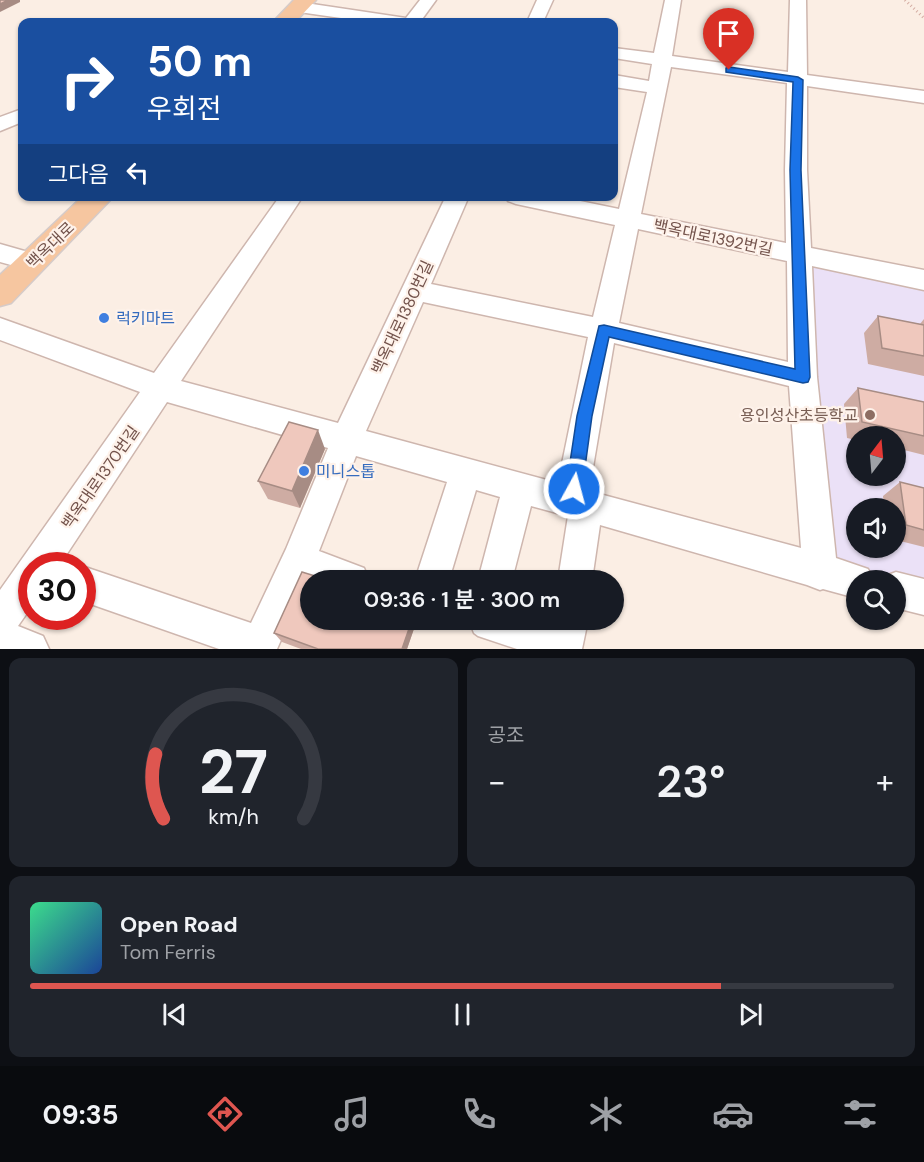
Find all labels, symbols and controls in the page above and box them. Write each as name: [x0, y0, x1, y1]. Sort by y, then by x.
pin: [703, 8, 754, 70]
icon: arrive: [712, 17, 745, 50]
text: 50 m: [147, 34, 252, 89]
icon: right: [48, 42, 126, 120]
text: 우회전: [147, 91, 222, 126]
icon: left: [121, 156, 154, 189]
text: 그다음: [48, 160, 109, 189]
street label: 백옥대로1392번길: [651, 215, 774, 260]
street label: 백옥대로: [22, 217, 79, 273]
street label: 백옥대로1380번길: [367, 257, 438, 378]
place label: 럭키마트: [116, 308, 175, 329]
marker: 럭키마트: [97, 311, 111, 325]
place label: 용인성산초등학교: [740, 405, 858, 426]
marker: 용인성산초등학교: [863, 408, 877, 422]
street label: 백옥대로1370번길: [57, 421, 144, 533]
north arrow: [846, 426, 906, 486]
map controls: [846, 426, 906, 630]
position arrow: [542, 457, 606, 521]
place label: 미니스톱: [316, 461, 375, 482]
marker: 미니스톱: [297, 464, 311, 478]
button: sound: [846, 498, 906, 558]
speed limit sign: 30: [18, 552, 96, 630]
button: search: [846, 570, 906, 630]
text: 09:36 · 1 분 · 300 m: [364, 585, 560, 614]
text: 공조: [488, 722, 524, 748]
text: 27: [199, 731, 268, 812]
text: 23°: [656, 752, 725, 811]
text: −: [488, 760, 506, 803]
text: +: [876, 760, 894, 803]
text: km/h: [208, 804, 259, 832]
text: Open Road: [120, 910, 238, 939]
text: Tom Ferris: [120, 939, 216, 965]
icon: previous: [158, 998, 191, 1031]
icon: pause: [446, 998, 479, 1031]
icon: next: [734, 998, 767, 1031]
icon: directions: [204, 1093, 246, 1135]
icon: music: [331, 1093, 373, 1135]
icon: phone: [458, 1093, 500, 1135]
icon: climate: [585, 1093, 627, 1135]
icon: car: [712, 1093, 754, 1135]
icon: filters: [839, 1093, 881, 1135]
text: 09:35: [43, 1097, 119, 1132]

